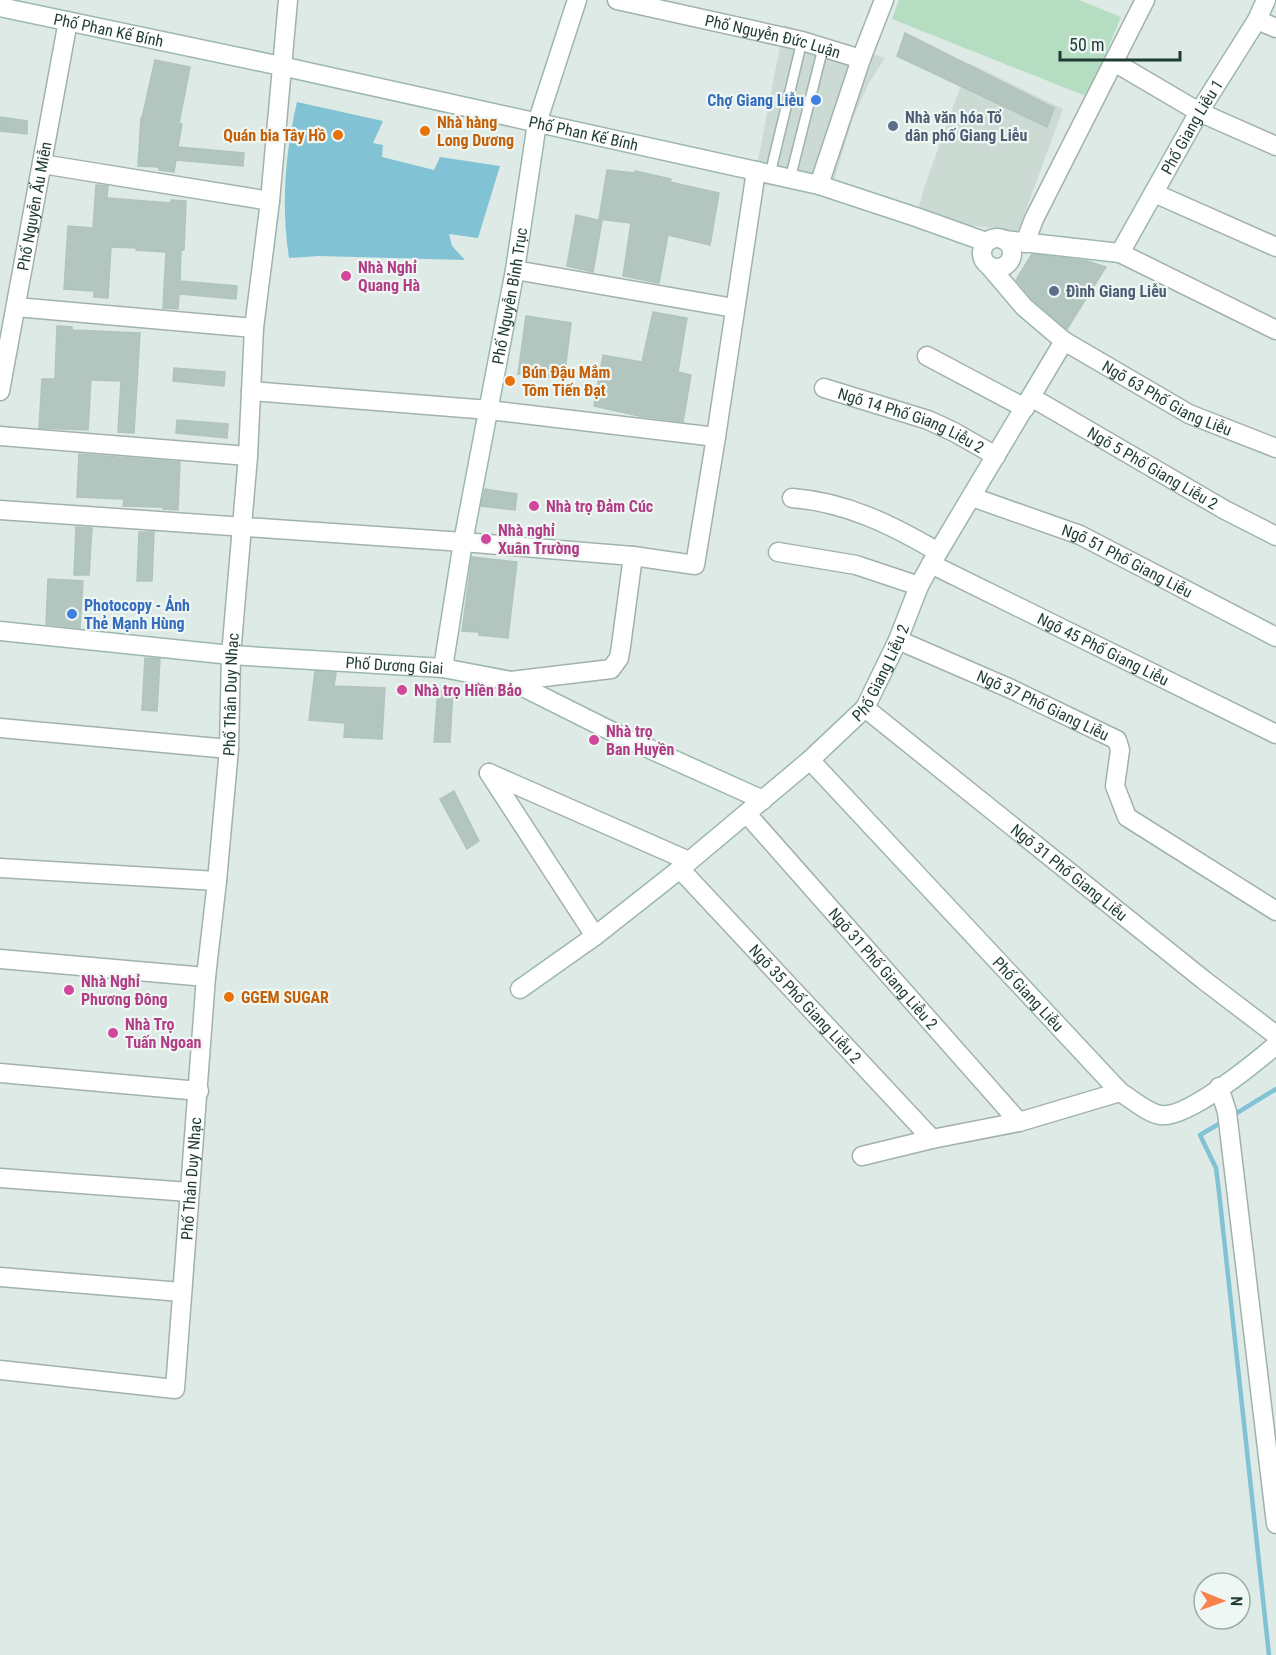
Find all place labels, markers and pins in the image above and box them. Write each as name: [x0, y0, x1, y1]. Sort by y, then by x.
place label: Chợ Giang Liễu: [707, 91, 804, 110]
marker: Chợ Giang Liễu: [809, 93, 823, 107]
place label: Nhà văn hóa Tổ dân phố Giang Liễu: [905, 108, 1027, 145]
place label: Nhà hàng Long Dương: [437, 113, 514, 150]
marker: Nhà văn hóa Tổ dân phố Giang Liễu: [886, 119, 900, 133]
marker: Nhà hàng Long Dương: [418, 124, 432, 138]
place label: Quán bia Tây Hồ: [223, 126, 326, 145]
marker: Quán bia Tây Hồ: [331, 128, 345, 142]
place label: Nhà Nghỉ Quang Hà: [358, 258, 421, 295]
marker: Nhà Nghỉ Quang Hà: [339, 269, 353, 283]
place label: Đình Giang Liễu: [1066, 282, 1167, 301]
marker: Đình Giang Liễu: [1047, 284, 1061, 298]
place label: Bún Đậu Mắm Tôm Tiến Đạt: [522, 363, 610, 400]
marker: Bún Đậu Mắm Tôm Tiến Đạt: [503, 374, 517, 388]
place label: Nhà trọ Đảm Cúc: [546, 497, 653, 516]
marker: Nhà trọ Đảm Cúc: [527, 499, 541, 513]
place label: Nhà nghỉ Xuân Trường: [498, 521, 580, 558]
marker: Nhà nghỉ Xuân Trường: [479, 532, 493, 546]
place label: Photocopy - Ảnh Thẻ Mạnh Hùng: [84, 595, 190, 633]
marker: Photocopy - Ảnh Thẻ Mạnh Hùng: [65, 607, 79, 621]
place label: Nhà trọ Hiền Bảo: [414, 681, 522, 700]
marker: Nhà trọ Hiền Bảo: [395, 683, 409, 697]
place label: Nhà trọ Ban Huyền: [606, 722, 674, 759]
marker: Nhà trọ Ban Huyền: [587, 733, 601, 747]
place label: Nhà Nghỉ Phương Đông: [81, 972, 168, 1009]
marker: Nhà Nghỉ Phương Đông: [62, 983, 76, 997]
place label: GGEM SUGAR: [241, 988, 329, 1007]
marker: GGEM SUGAR: [222, 990, 236, 1004]
place label: Nhà Trọ Tuấn Ngoan: [125, 1015, 201, 1052]
marker: Nhà Trọ Tuấn Ngoan: [106, 1026, 120, 1040]

